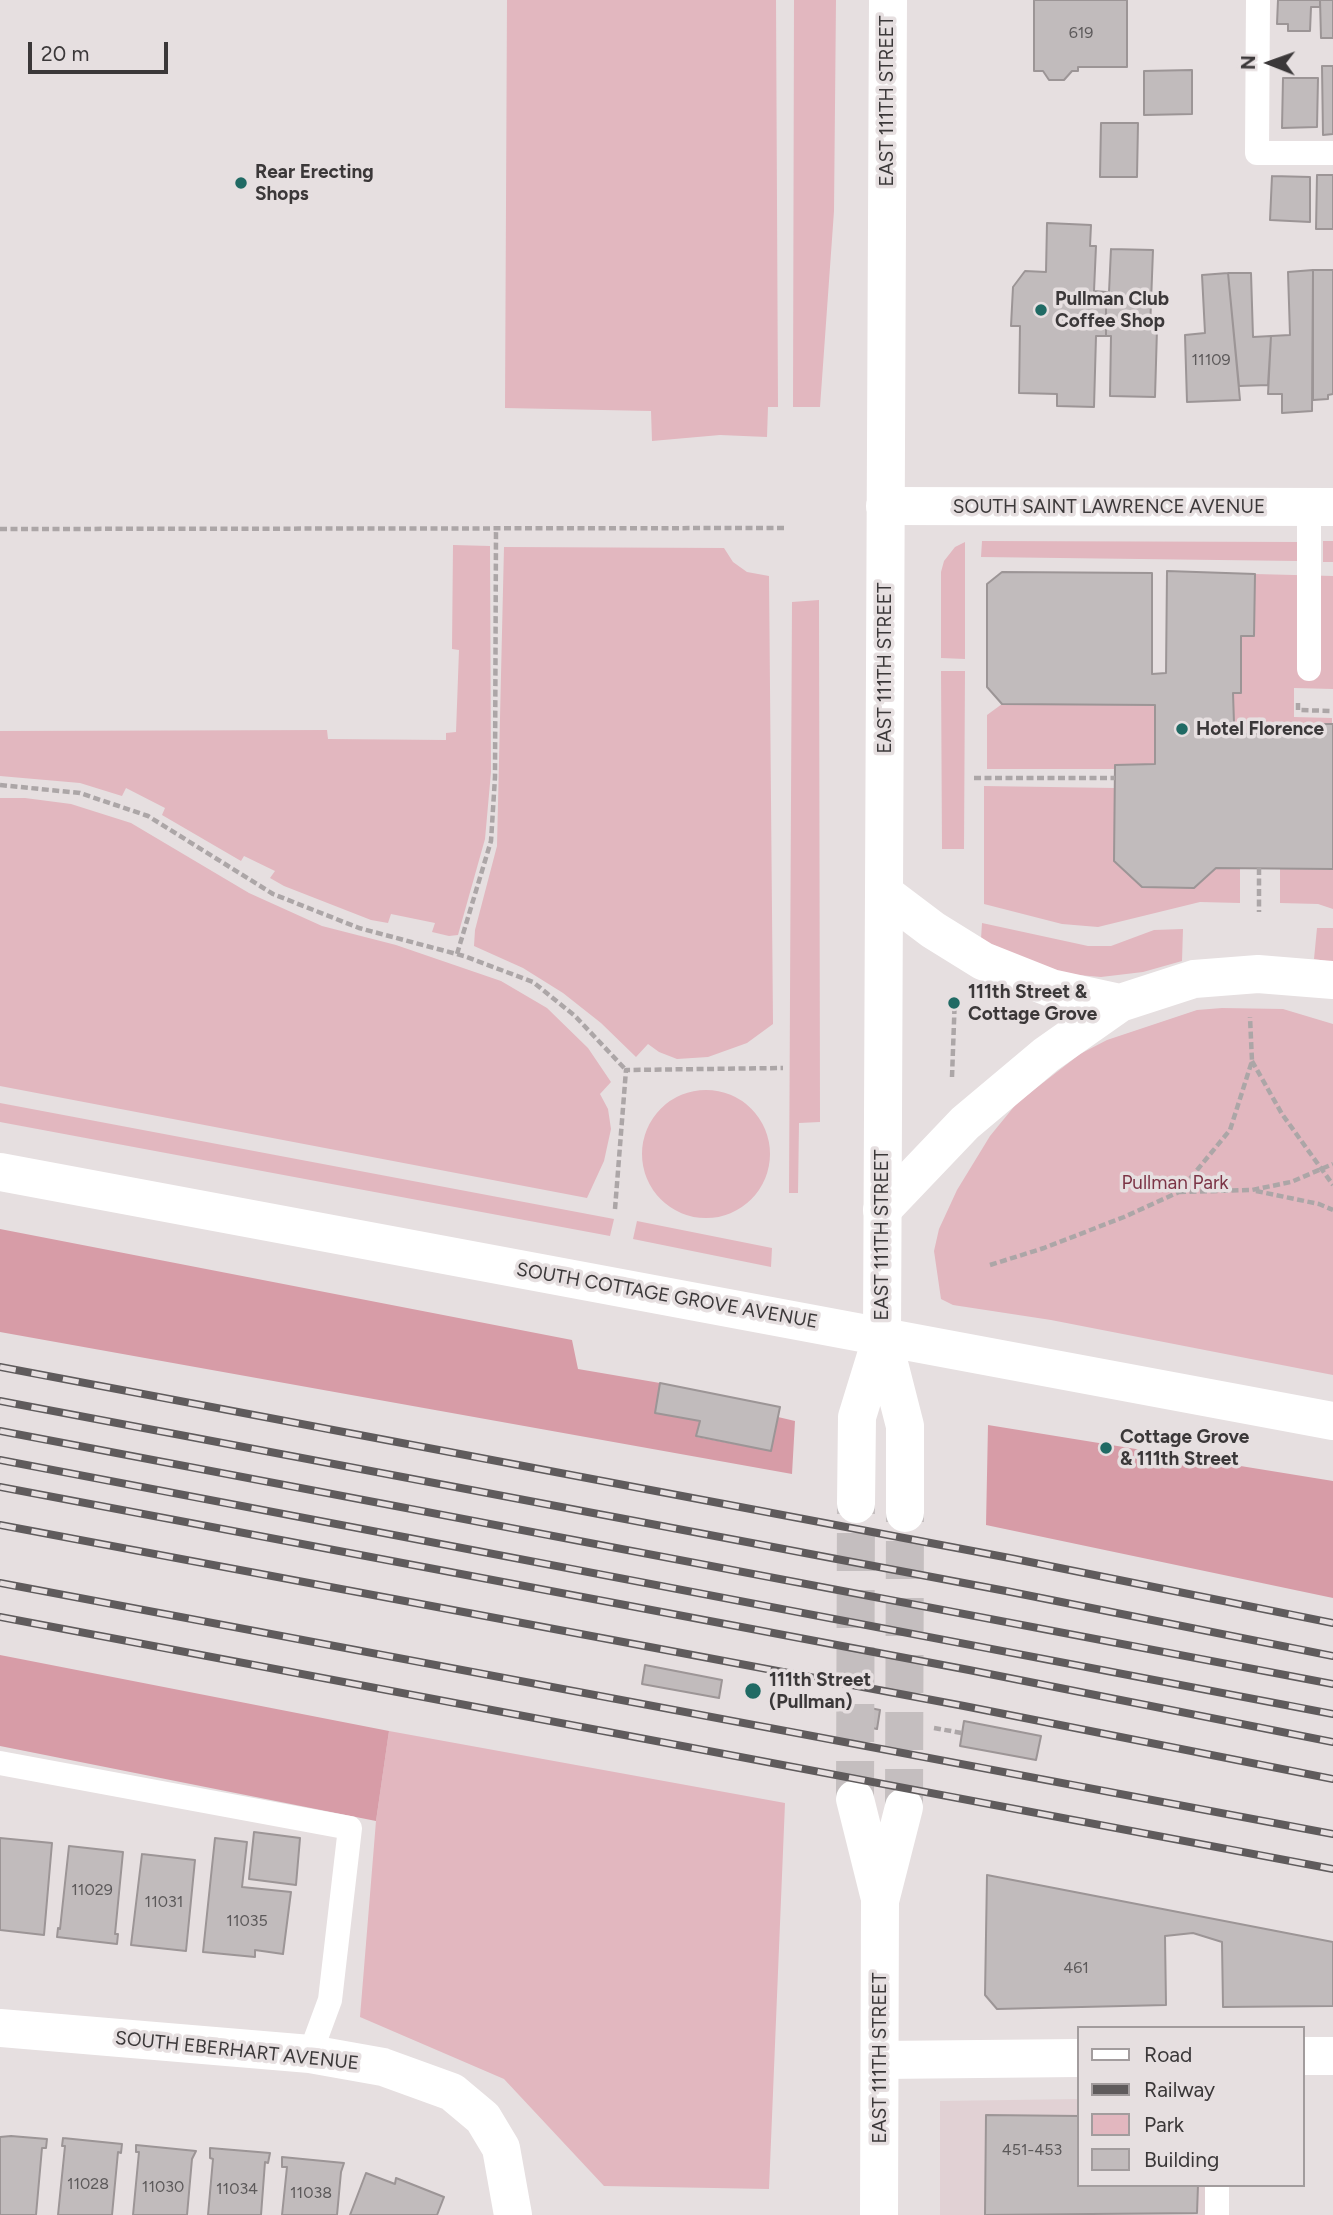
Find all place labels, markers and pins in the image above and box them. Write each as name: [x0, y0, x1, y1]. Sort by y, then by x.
place label: Rear Erecting Shops: [255, 161, 374, 205]
marker: Rear Erecting Shops: [233, 175, 249, 191]
place label: Pullman Club Coffee Shop: [1055, 288, 1169, 332]
marker: Pullman Club Coffee Shop: [1033, 302, 1049, 318]
place label: Hotel Florence: [1196, 718, 1324, 740]
marker: Hotel Florence: [1174, 721, 1190, 737]
place label: 111th Street & Cottage Grove: [968, 981, 1097, 1025]
marker: 111th Street & Cottage Grove: [946, 995, 962, 1011]
place label: Cottage Grove & 111th Street: [1120, 1426, 1249, 1470]
marker: Cottage Grove & 111th Street: [1098, 1440, 1114, 1456]
place label: 111th Street (Pullman): [769, 1669, 871, 1713]
marker: 111th Street (Pullman): [743, 1681, 763, 1701]

